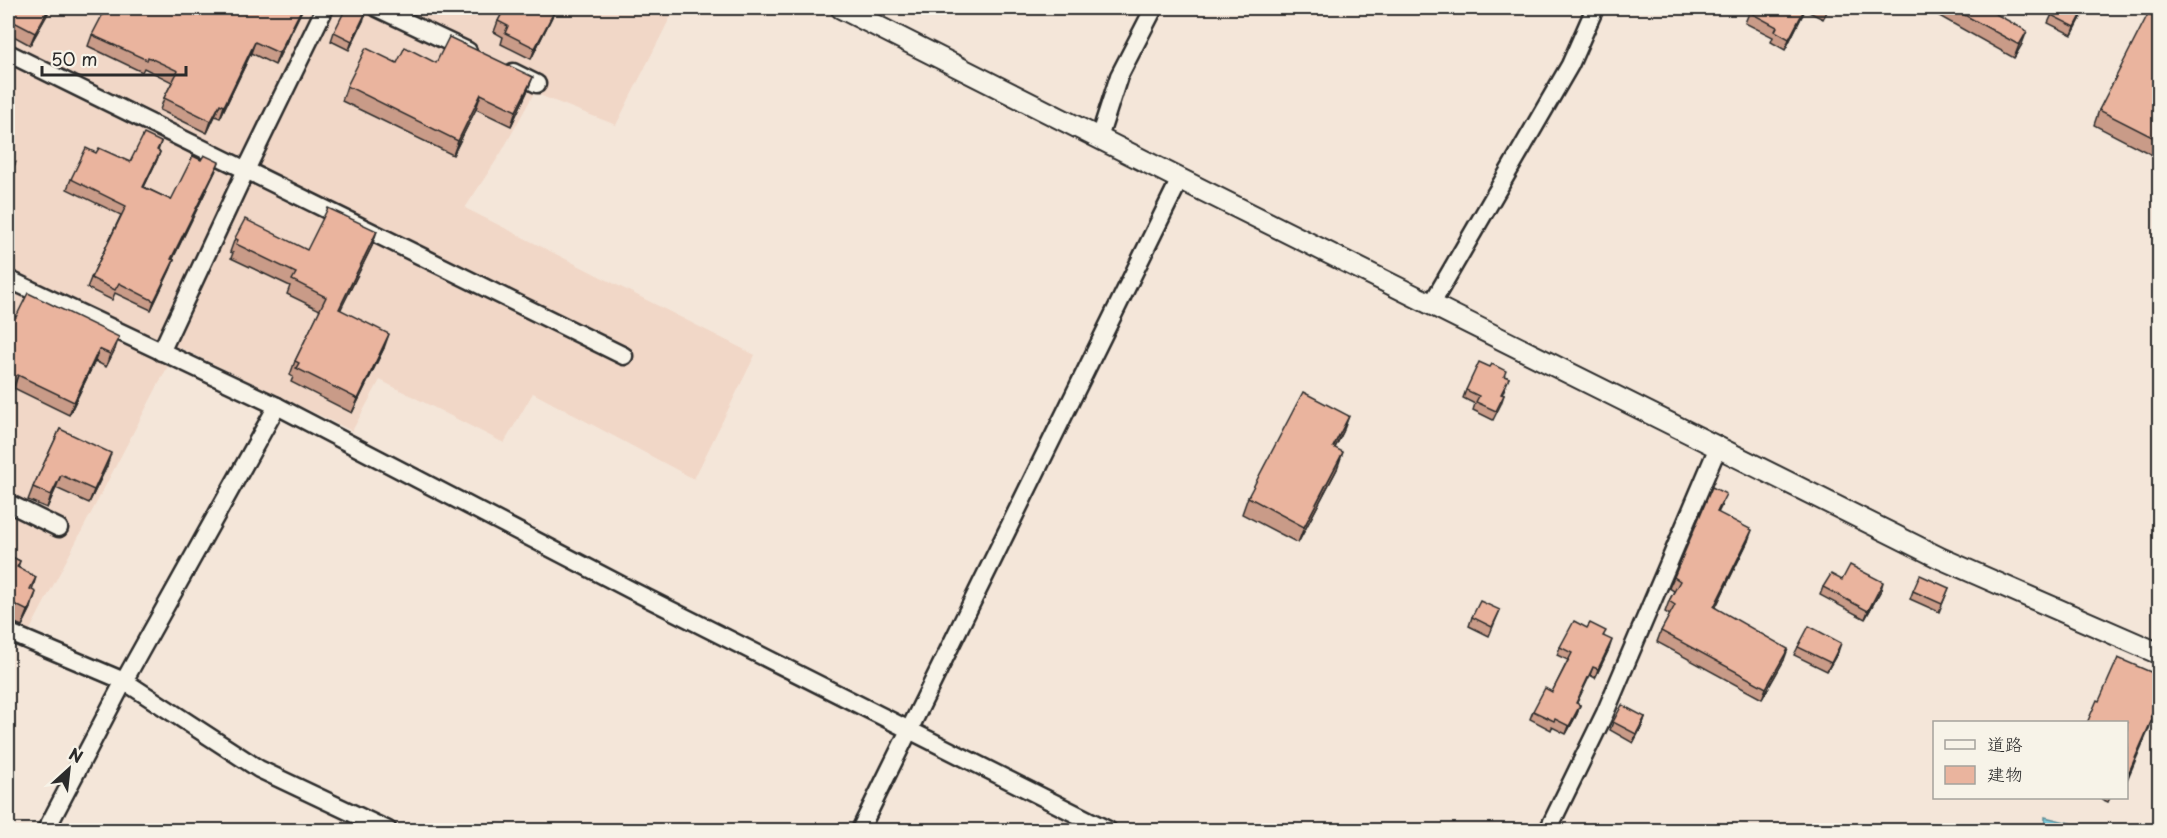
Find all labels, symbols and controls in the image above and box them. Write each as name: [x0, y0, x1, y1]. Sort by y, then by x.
scale bar: [42, 39, 186, 77]
text: 50 m: [51, 45, 98, 72]
legend: [1933, 721, 2128, 799]
text: 道路: [1987, 730, 2023, 757]
north arrow: [39, 739, 99, 799]
text: N: [65, 741, 87, 768]
text: 建物: [1987, 760, 2023, 787]

